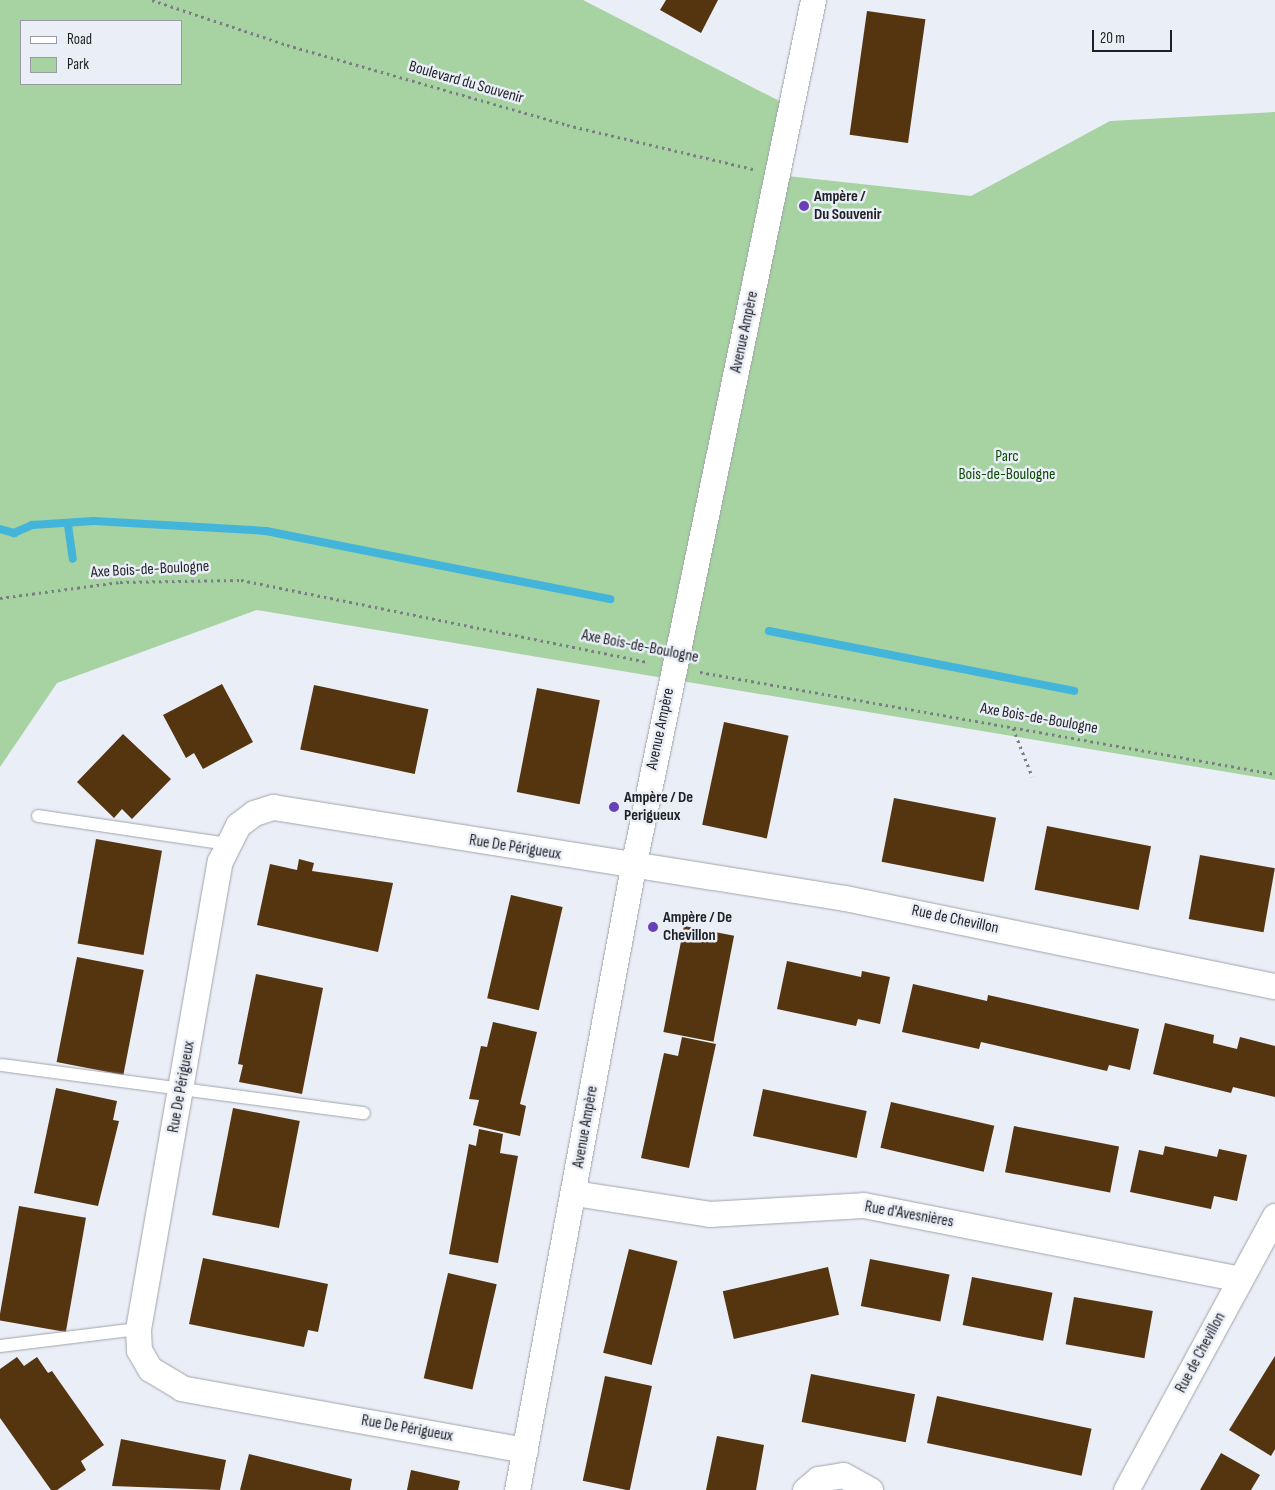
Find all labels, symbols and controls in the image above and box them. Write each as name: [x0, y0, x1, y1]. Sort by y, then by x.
legend: [20, 20, 182, 85]
scale bar: [1095, 20, 1175, 52]
text: 20 m: [1100, 29, 1125, 48]
text: Road: [67, 30, 92, 49]
text: Park: [67, 55, 89, 74]
street label: Boulevard du Souvenir: [406, 57, 526, 109]
place label: Ampère / Du Souvenir: [814, 187, 882, 225]
marker: Ampère / Du Souvenir: [798, 200, 810, 212]
street label: Avenue Ampère: [727, 289, 763, 375]
park label: Parc Bois-de-Boulogne: [958, 447, 1056, 485]
street label: Axe Bois-de-Boulogne: [90, 557, 210, 583]
street label: Axe Bois-de-Boulogne: [580, 626, 700, 668]
street label: Avenue Ampère: [643, 686, 679, 772]
street label: Axe Bois-de-Boulogne: [979, 699, 1099, 739]
place label: Ampère / De Perigueux: [624, 788, 693, 826]
marker: Ampère / De Perigueux: [608, 801, 620, 813]
street label: Rue De Périgueux: [468, 831, 562, 865]
street label: Rue de Chevillon: [910, 901, 1000, 939]
place label: Ampère / De Chevillon: [663, 908, 732, 946]
marker: Ampère / De Chevillon: [647, 921, 659, 933]
street label: Rue De Périgueux: [164, 1040, 200, 1134]
street label: Avenue Ampère: [569, 1085, 603, 1169]
street label: Rue d'Avesnières: [863, 1198, 955, 1232]
street label: Rue de Chevillon: [1172, 1310, 1230, 1396]
street label: Rue De Périgueux: [360, 1411, 454, 1447]

